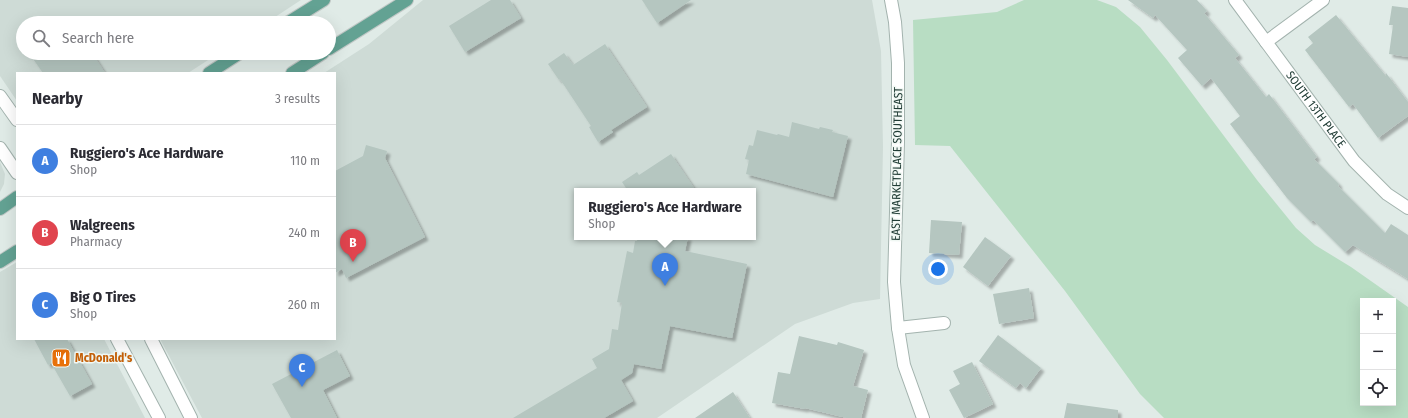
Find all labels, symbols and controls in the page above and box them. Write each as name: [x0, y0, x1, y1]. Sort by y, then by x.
search box: [16, 16, 336, 60]
icon: search: [30, 27, 52, 49]
text: Search here: [62, 29, 134, 47]
street label: SOUTH 13TH PLACE: [1283, 69, 1349, 151]
street label: EAST MARKETPLACE SOUTHEAST: [889, 87, 905, 241]
text: Nearby: [32, 88, 83, 109]
text: 3 results: [275, 91, 320, 106]
text: Ruggiero's Ace Hardware: [70, 144, 223, 162]
text: A: [41, 153, 49, 168]
text: 110 m: [290, 153, 320, 168]
text: Shop: [70, 162, 97, 177]
popup: [574, 188, 756, 240]
text: Ruggiero's Ace Hardware: [588, 198, 742, 216]
text: Walgreens: [70, 216, 135, 234]
text: Shop: [588, 216, 615, 231]
text: B: [41, 225, 49, 240]
text: 240 m: [288, 225, 320, 240]
pin: B: [340, 229, 366, 262]
text: Pharmacy: [70, 234, 122, 249]
pin: A: [652, 253, 678, 286]
your location: [928, 259, 948, 279]
text: Big O Tires: [70, 288, 136, 306]
text: C: [42, 297, 48, 312]
text: 260 m: [288, 297, 320, 312]
map controls: [1360, 298, 1396, 406]
button: +: [1360, 298, 1396, 334]
text: Shop: [70, 306, 97, 321]
button: −: [1360, 334, 1396, 370]
restaurant icon: McDonald's: [50, 347, 72, 369]
place label: McDonald's: [75, 351, 133, 365]
pin: C: [289, 354, 315, 387]
button: locate: [1360, 370, 1396, 406]

